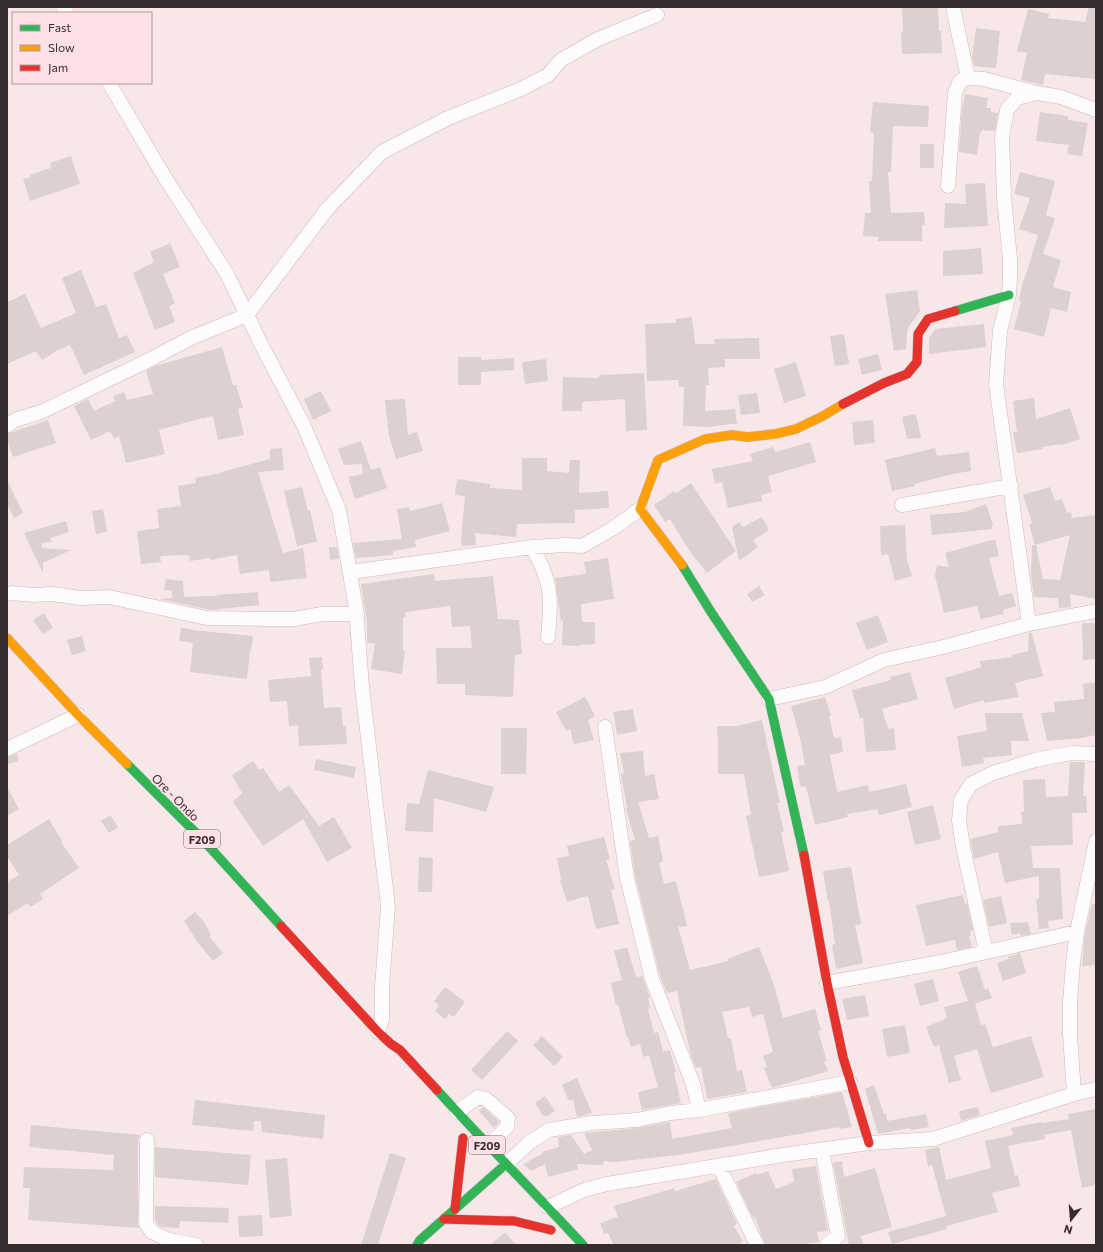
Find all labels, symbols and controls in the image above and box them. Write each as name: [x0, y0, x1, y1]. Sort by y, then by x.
legend: [12, 12, 152, 84]
text: Fast: [48, 20, 71, 34]
text: Slow: [48, 40, 75, 54]
text: Jam: [48, 60, 68, 75]
street label: Ore - Ondo: [149, 770, 203, 824]
road number: F209: [184, 830, 220, 848]
road number: F209: [469, 1136, 505, 1154]
north arrow: [1051, 1200, 1091, 1240]
text: N: [1062, 1223, 1074, 1237]

